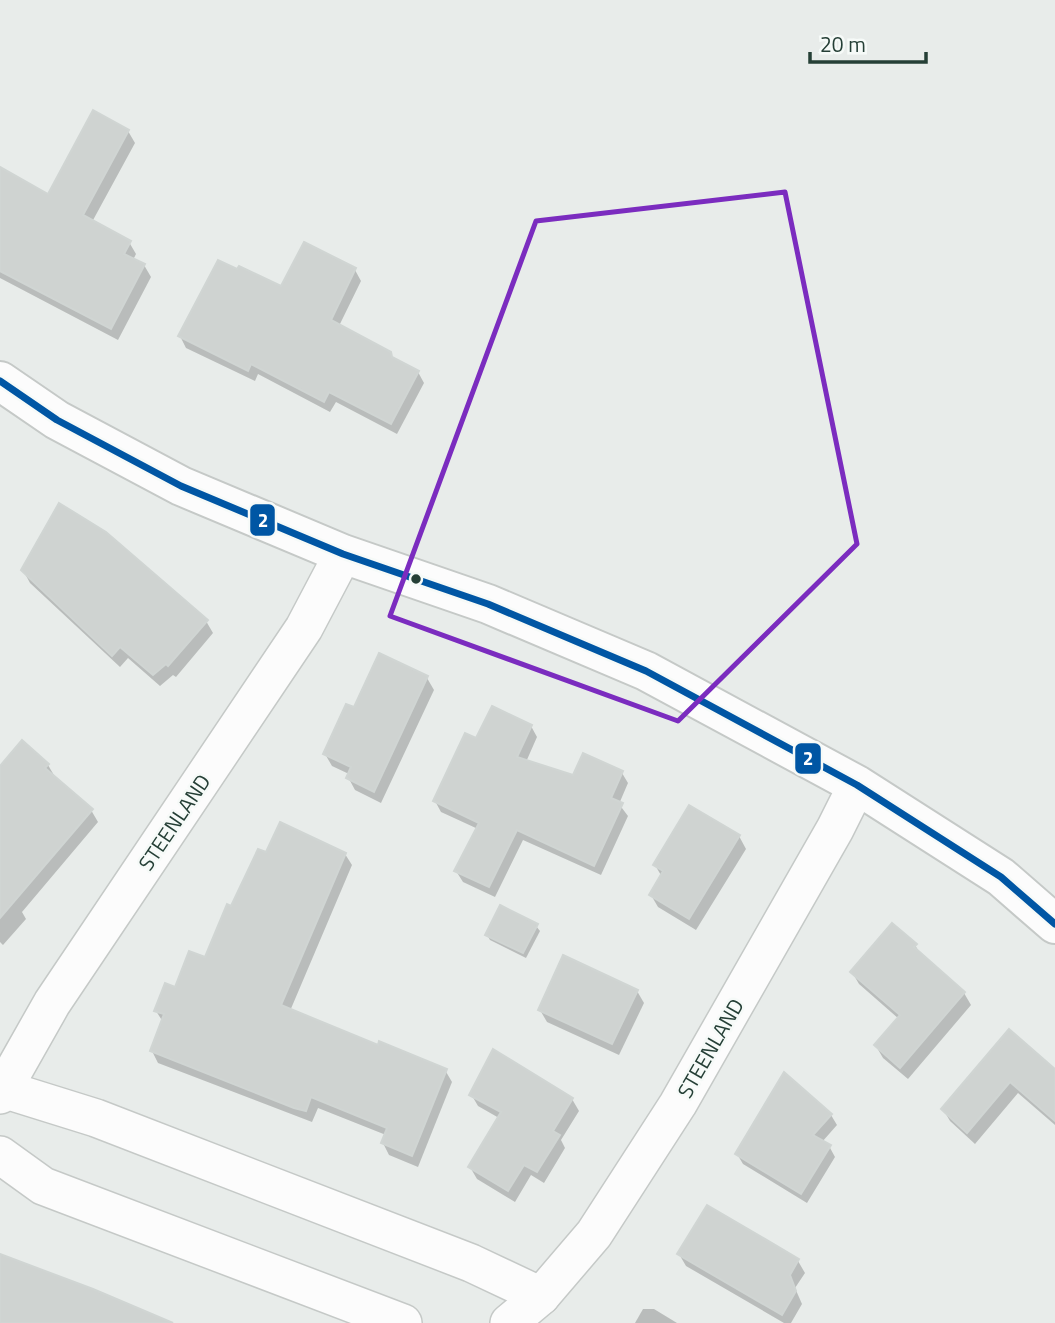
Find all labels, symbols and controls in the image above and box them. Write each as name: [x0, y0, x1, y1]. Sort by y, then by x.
scale bar: [810, 21, 926, 65]
text: 20 m: [820, 28, 866, 60]
line badge: 2: [249, 503, 276, 537]
text: 2: [258, 505, 268, 534]
unlabelled marker: [409, 572, 423, 586]
line badge: 2: [794, 742, 822, 775]
text: 2: [803, 743, 813, 772]
street label: STEENLAND: [130, 767, 218, 877]
street label: STEENLAND: [669, 992, 751, 1104]

